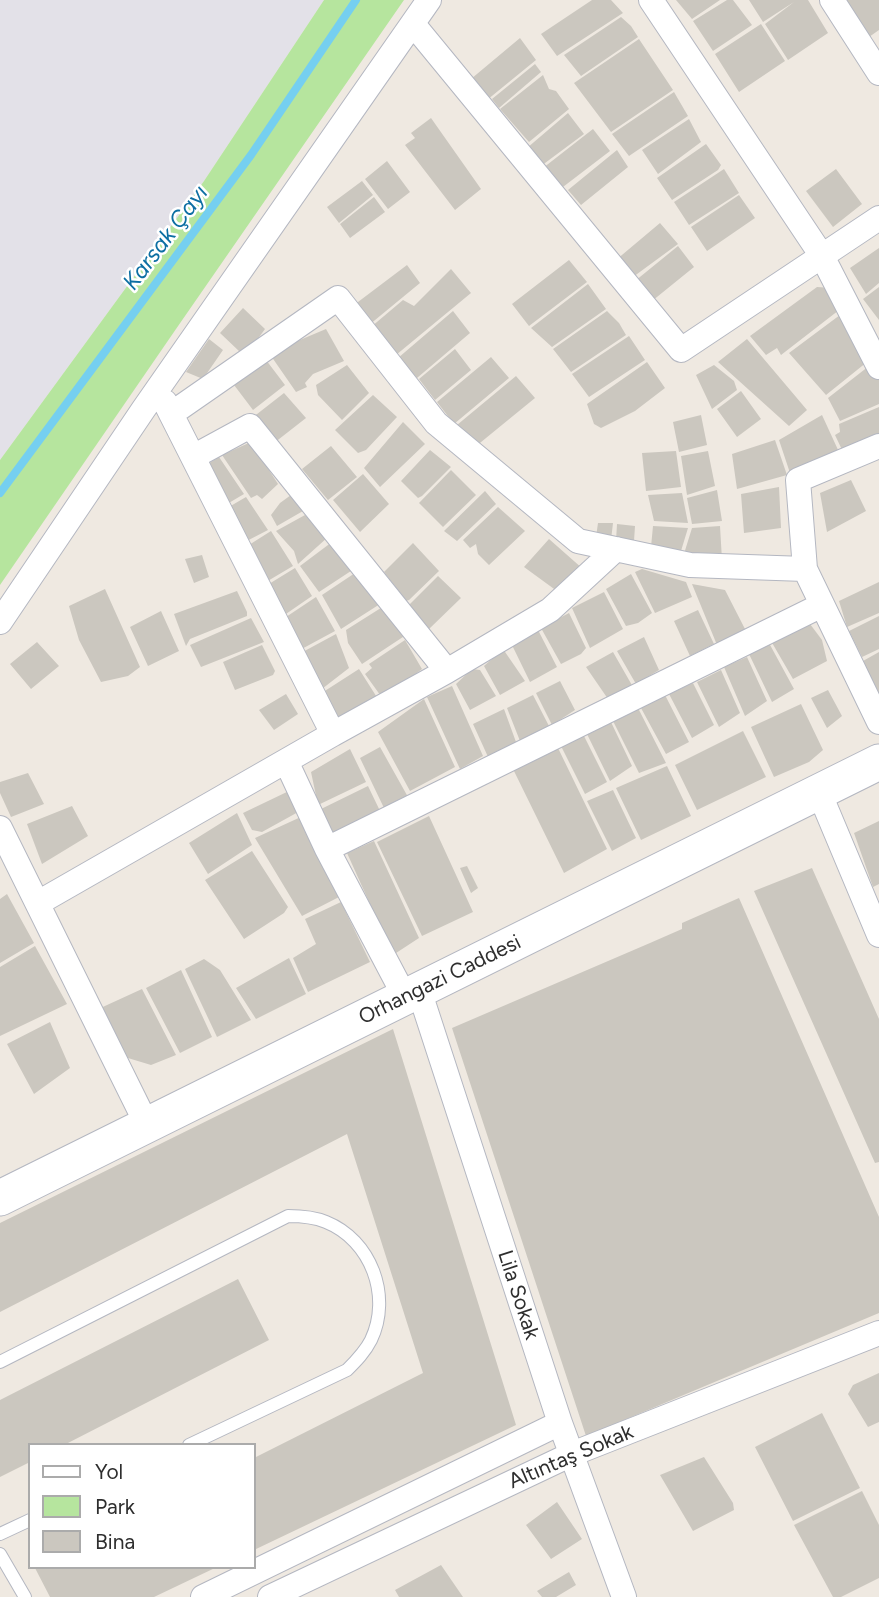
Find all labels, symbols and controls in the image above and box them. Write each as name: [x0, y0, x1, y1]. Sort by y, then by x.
water label: Karsak Çayı: [118, 180, 214, 296]
street label: Orhangazi Caddesi: [355, 930, 525, 1030]
street label: Lila Sokak: [492, 1247, 544, 1343]
street label: Altıntaş Sokak: [505, 1419, 637, 1495]
legend: [28, 1443, 256, 1569]
text: Yol: [95, 1459, 123, 1484]
text: Park: [95, 1494, 135, 1519]
text: Bina: [95, 1529, 135, 1554]

